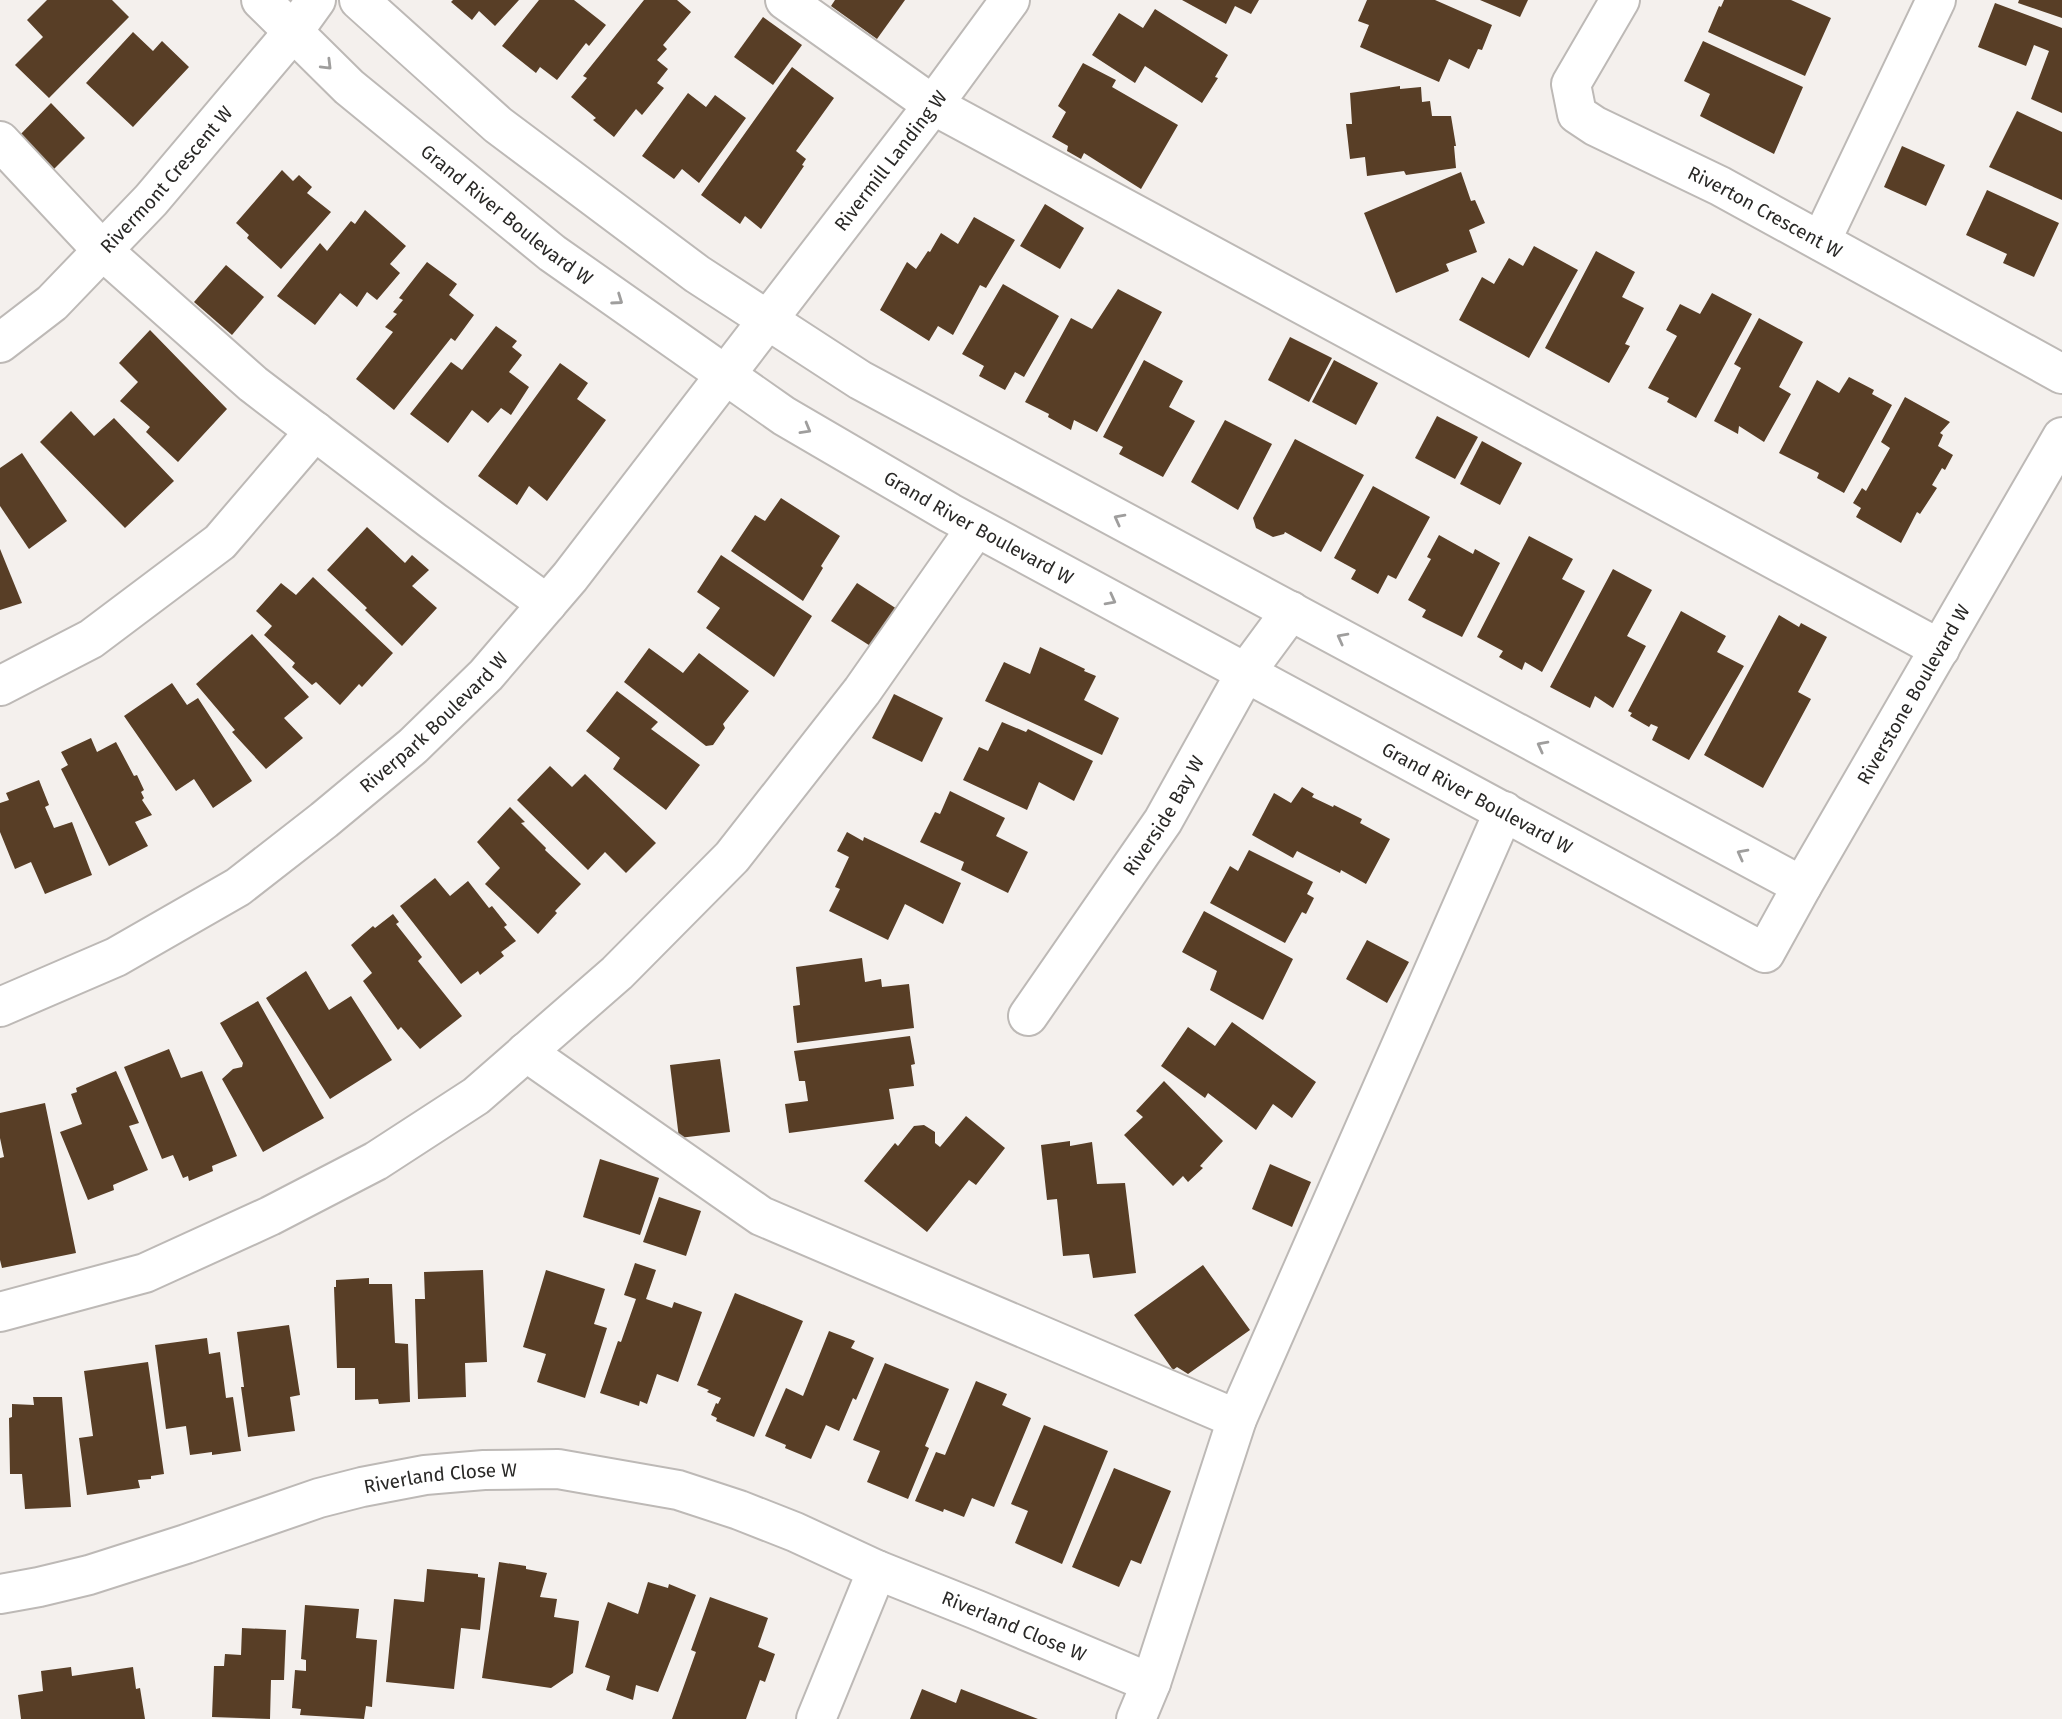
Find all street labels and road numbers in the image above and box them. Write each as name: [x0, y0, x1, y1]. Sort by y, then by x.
street label: Rivermill Landing W: [829, 86, 952, 235]
street label: Rivermont Crescent W: [95, 101, 237, 258]
street label: Grand River Boulevard W: [417, 139, 598, 290]
street label: Riverton Crescent W: [1684, 161, 1847, 263]
street label: Grand River Boulevard W: [880, 466, 1078, 589]
street label: Riverstone Boulevard W: [1852, 600, 1974, 789]
street label: Riverpark Boulevard W: [355, 647, 513, 797]
street label: Grand River Boulevard W: [1378, 737, 1577, 859]
street label: Riverside Bay W: [1117, 751, 1209, 880]
street label: Riverland Close W: [362, 1458, 517, 1498]
street label: Riverland Close W: [939, 1586, 1090, 1666]

